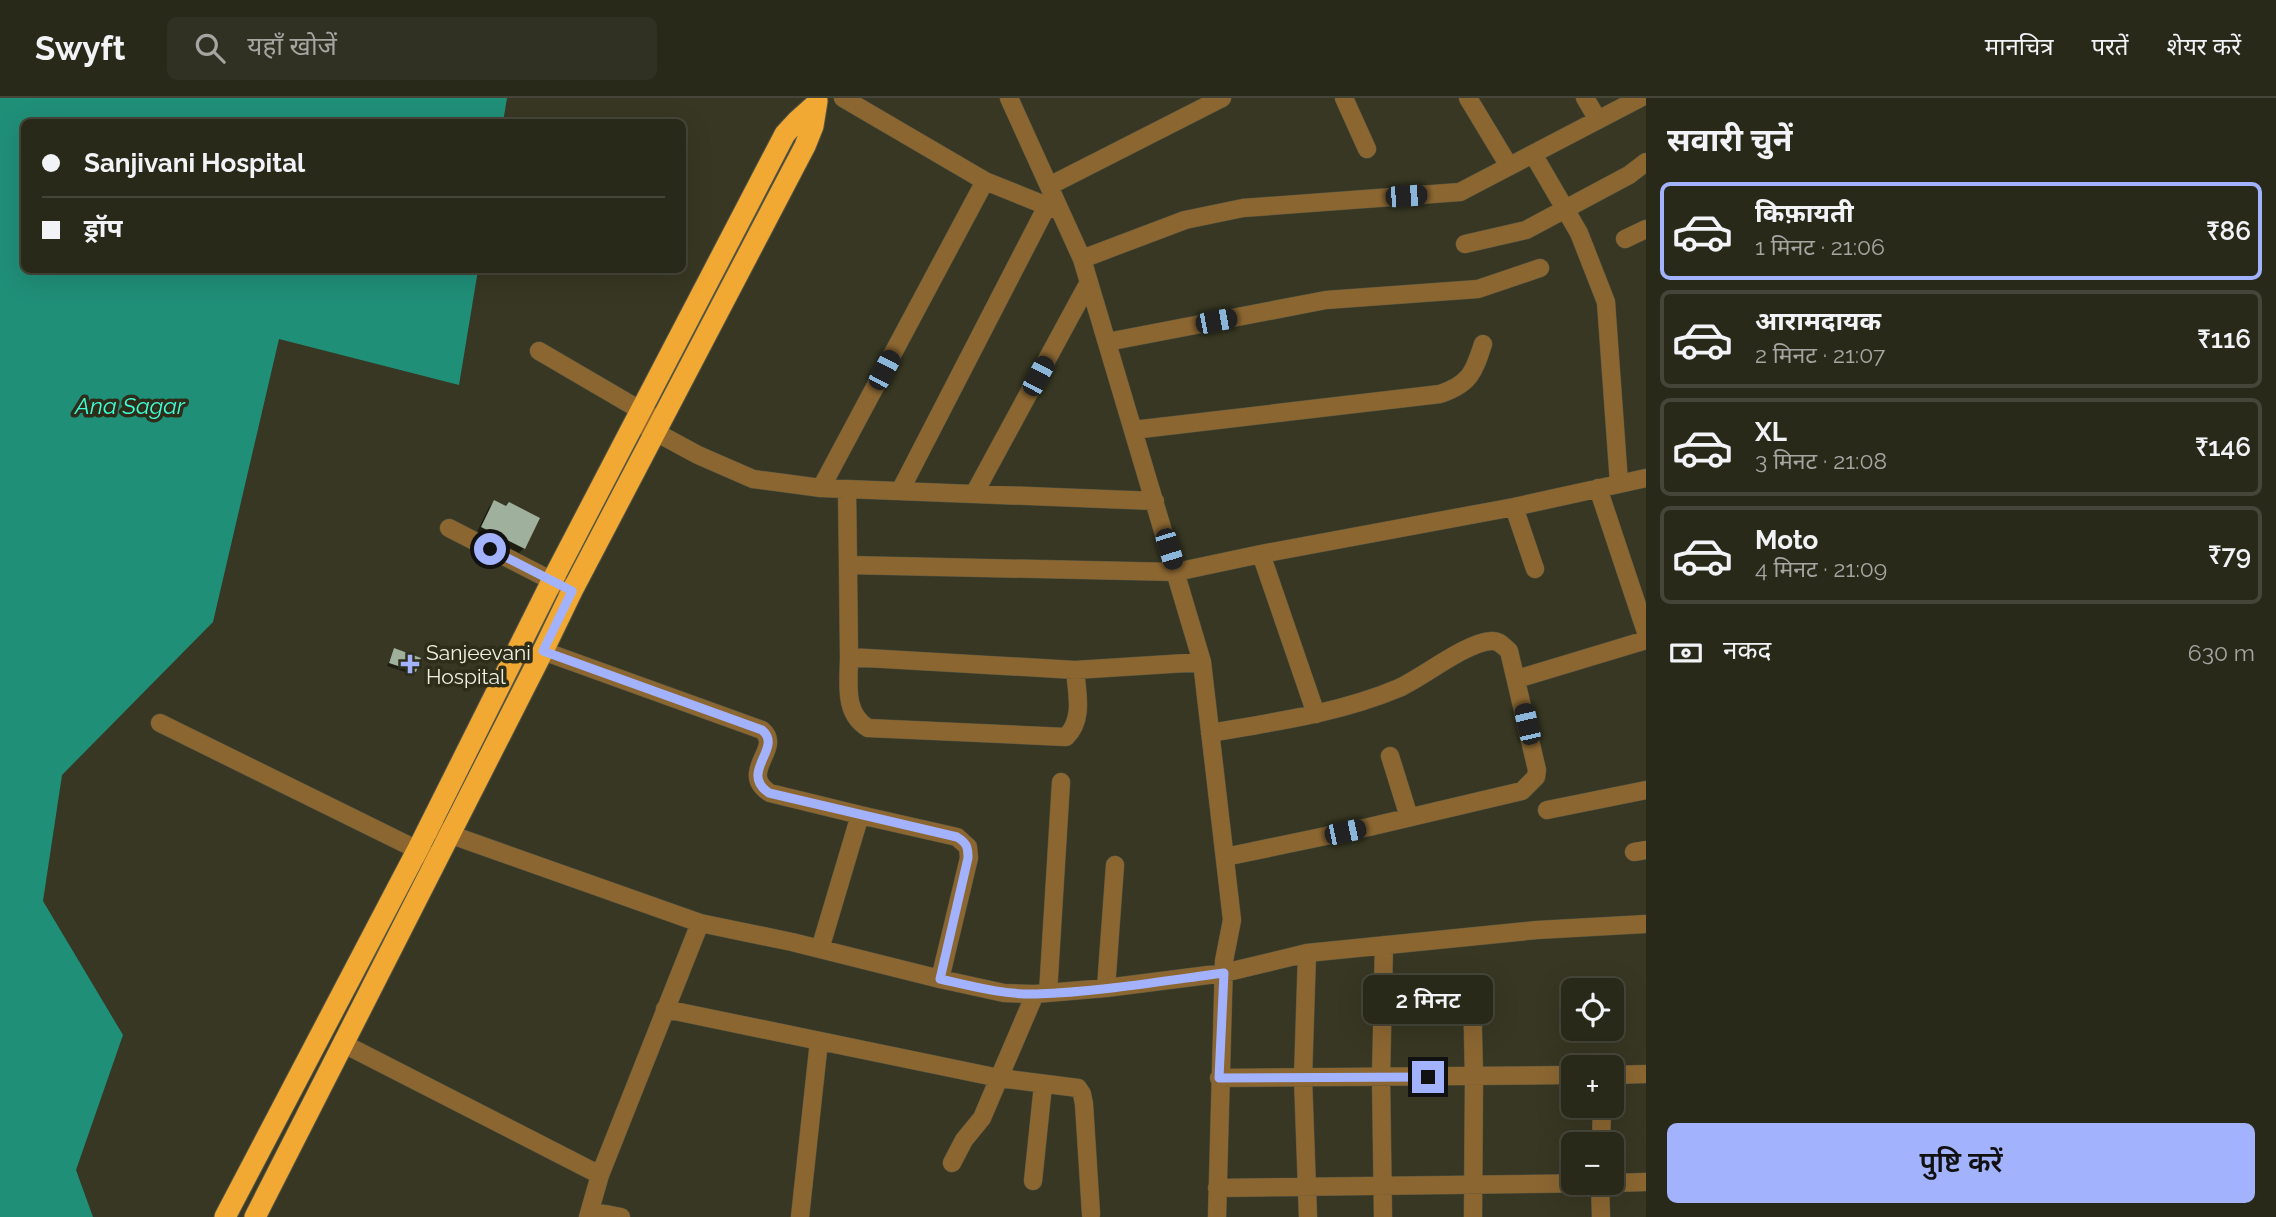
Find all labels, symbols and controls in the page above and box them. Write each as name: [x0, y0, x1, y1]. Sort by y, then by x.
search box: [167, 17, 657, 80]
text: Swyft: [35, 29, 125, 68]
icon: search: [191, 29, 229, 67]
text: यहाँ खोजें: [247, 31, 337, 61]
text: मानचित्र: [1985, 32, 2053, 61]
text: परतें: [2091, 32, 2129, 61]
text: शेयर करें: [2167, 32, 2241, 61]
text: सवारी चुनें: [1667, 121, 1792, 158]
text: Sanjivani Hospital: [84, 148, 305, 178]
car: [1385, 184, 1428, 208]
text: किफ़ायती: [1755, 198, 1854, 228]
icon: car: [1671, 200, 1734, 263]
text: ड्रॉप: [84, 213, 122, 243]
text: ₹86: [2206, 216, 2251, 246]
text: 1 मिनट · 21:06: [1755, 233, 1885, 260]
text: आरामदायक: [1755, 306, 1881, 336]
car: [1194, 307, 1239, 335]
icon: car: [1671, 308, 1734, 371]
text: ₹116: [2197, 324, 2251, 354]
text: 2 मिनट · 21:07: [1755, 341, 1885, 368]
car: [865, 347, 904, 393]
car: [1019, 353, 1058, 399]
water label: Ana Sagar: [73, 392, 186, 419]
icon: car: [1671, 416, 1734, 479]
text: XL: [1755, 417, 1787, 447]
text: ₹146: [2195, 432, 2251, 462]
text: 3 मिनट · 21:08: [1755, 447, 1887, 474]
icon: car: [1671, 524, 1734, 587]
text: Moto: [1755, 525, 1818, 555]
car: [1153, 526, 1186, 572]
route start: [474, 533, 506, 565]
text: ₹79: [2208, 540, 2251, 570]
text: 4 मिनट · 21:09: [1755, 555, 1887, 582]
icon: cash: [1667, 634, 1705, 672]
text: नकद: [1723, 635, 1771, 665]
text: 630 m: [2188, 639, 2255, 666]
place label: Sanjeevani Hospital: [426, 640, 531, 689]
marker: Sanjeevani Hospital: [400, 654, 420, 674]
car: [1513, 701, 1542, 747]
car: [1323, 817, 1368, 847]
callout: 2 मिनट: [1363, 976, 1493, 1024]
map controls: [1561, 978, 1624, 1195]
button: locate: [1561, 978, 1624, 1041]
text: 2 मिनट: [1396, 986, 1461, 1013]
button: +: [1561, 1055, 1624, 1118]
route end: [1412, 1061, 1444, 1093]
button: पुष्टि करें: [1667, 1123, 2255, 1203]
button: −: [1561, 1132, 1624, 1195]

